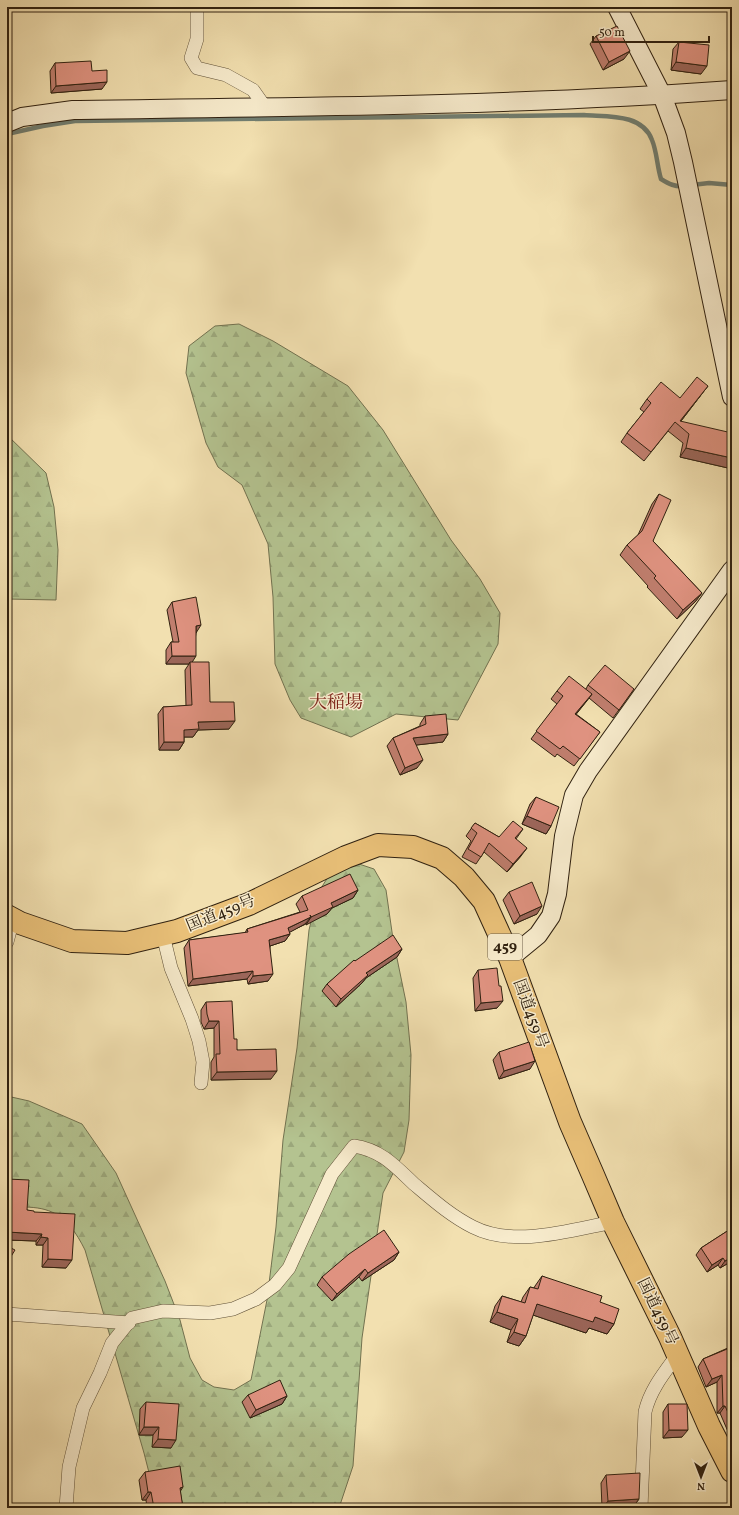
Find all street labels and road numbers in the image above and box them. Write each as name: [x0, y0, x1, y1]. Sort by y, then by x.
street label: 国道459号: [183, 890, 259, 938]
road number: 459: [488, 934, 522, 960]
street label: 国道459号: [507, 976, 553, 1052]
street label: 国道459号: [631, 1274, 683, 1350]

